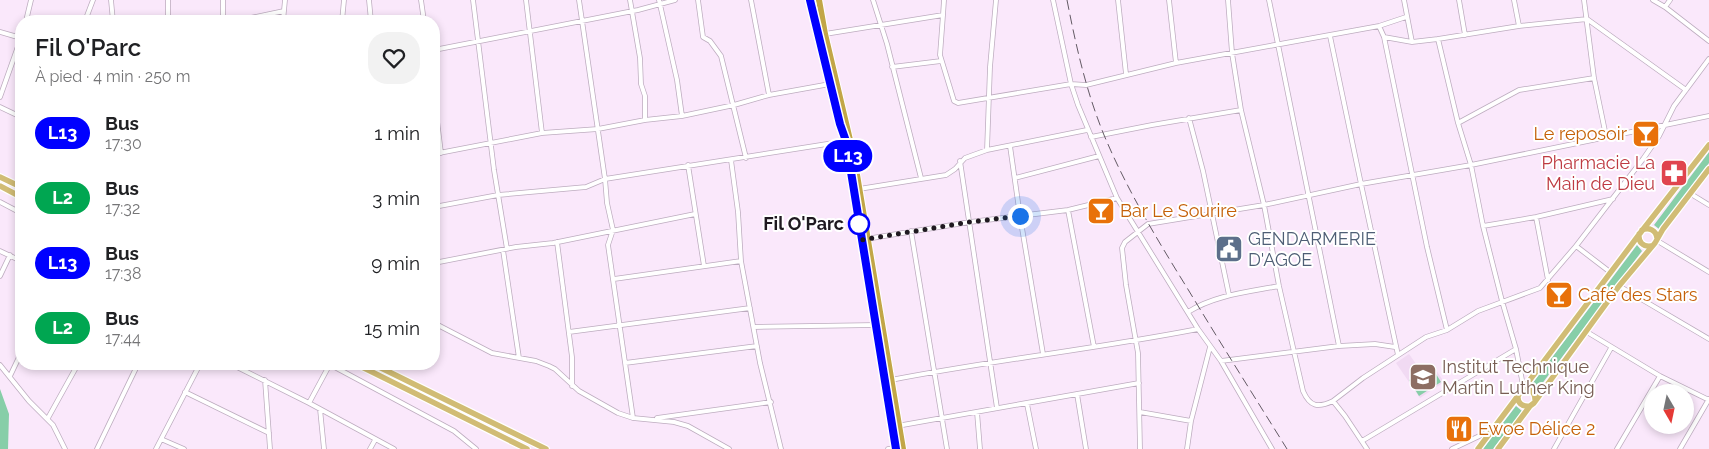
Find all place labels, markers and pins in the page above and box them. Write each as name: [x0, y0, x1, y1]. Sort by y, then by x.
bar icon: Le reposoir: [1631, 119, 1661, 149]
place label: Le reposoir: [1533, 123, 1628, 144]
place label: Pharmacie La Main de Dieu: [1542, 152, 1655, 194]
pharmacy icon: Pharmacie La Main de Dieu: [1659, 158, 1689, 188]
bar icon: Bar Le Sourire: [1086, 196, 1116, 226]
place label: Bar Le Sourire: [1120, 200, 1237, 221]
place label: Fil O'Parc: [763, 213, 844, 234]
marker: Fil O'Parc: [848, 213, 870, 235]
place label: GENDARMERIE D'AGOE: [1248, 228, 1376, 270]
public building icon: GENDARMERIE D'AGOE: [1214, 234, 1244, 264]
bar icon: Café des Stars: [1544, 280, 1574, 310]
place label: Café des Stars: [1578, 284, 1698, 305]
place label: Institut Technique Martin Luther King: [1442, 356, 1595, 398]
school or university icon: Institut Technique Martin Luther King: [1408, 362, 1438, 392]
restaurant icon: Ewoe Délice 2: [1444, 414, 1474, 444]
place label: Ewoe Délice 2: [1478, 418, 1595, 439]

